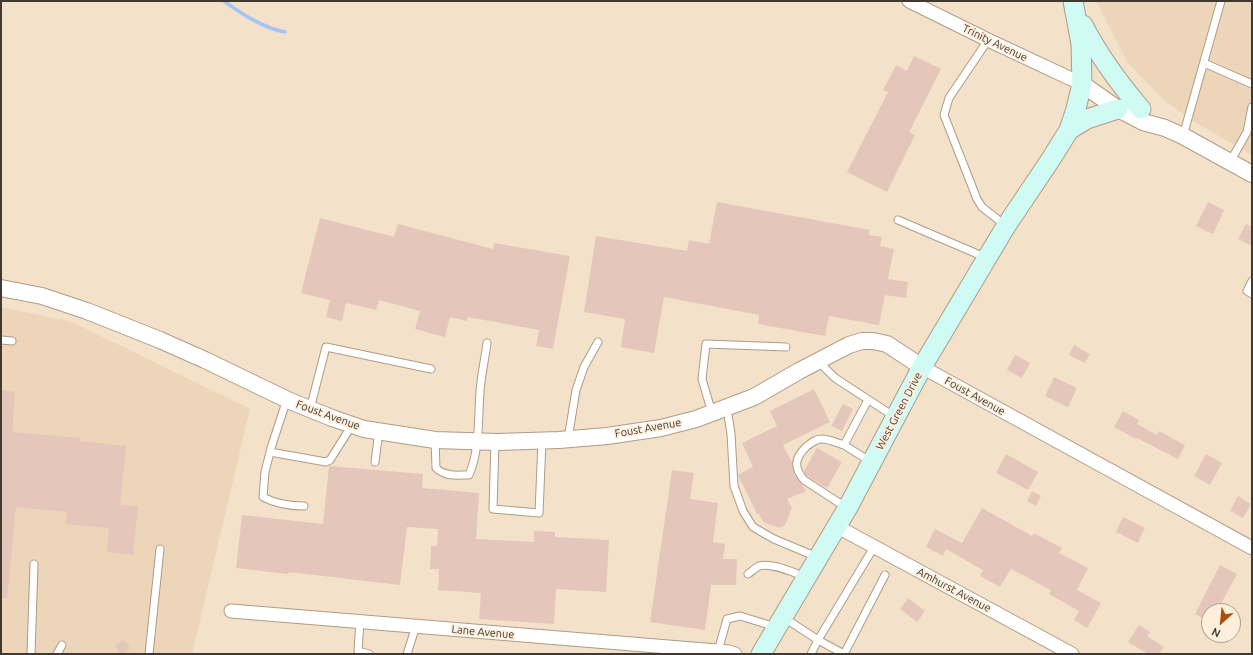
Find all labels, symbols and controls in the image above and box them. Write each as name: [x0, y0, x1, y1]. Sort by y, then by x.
street label: Trinity Avenue: [960, 22, 1030, 64]
street label: West Green Drive: [873, 370, 925, 452]
street label: Foust Avenue: [942, 374, 1008, 418]
street label: Foust Avenue: [294, 397, 362, 433]
street label: Foust Avenue: [614, 416, 682, 440]
street label: Amhurst Avenue: [915, 565, 993, 615]
north arrow: [1201, 603, 1241, 643]
street label: Lane Avenue: [451, 623, 515, 641]
text: N: [1210, 626, 1222, 640]

